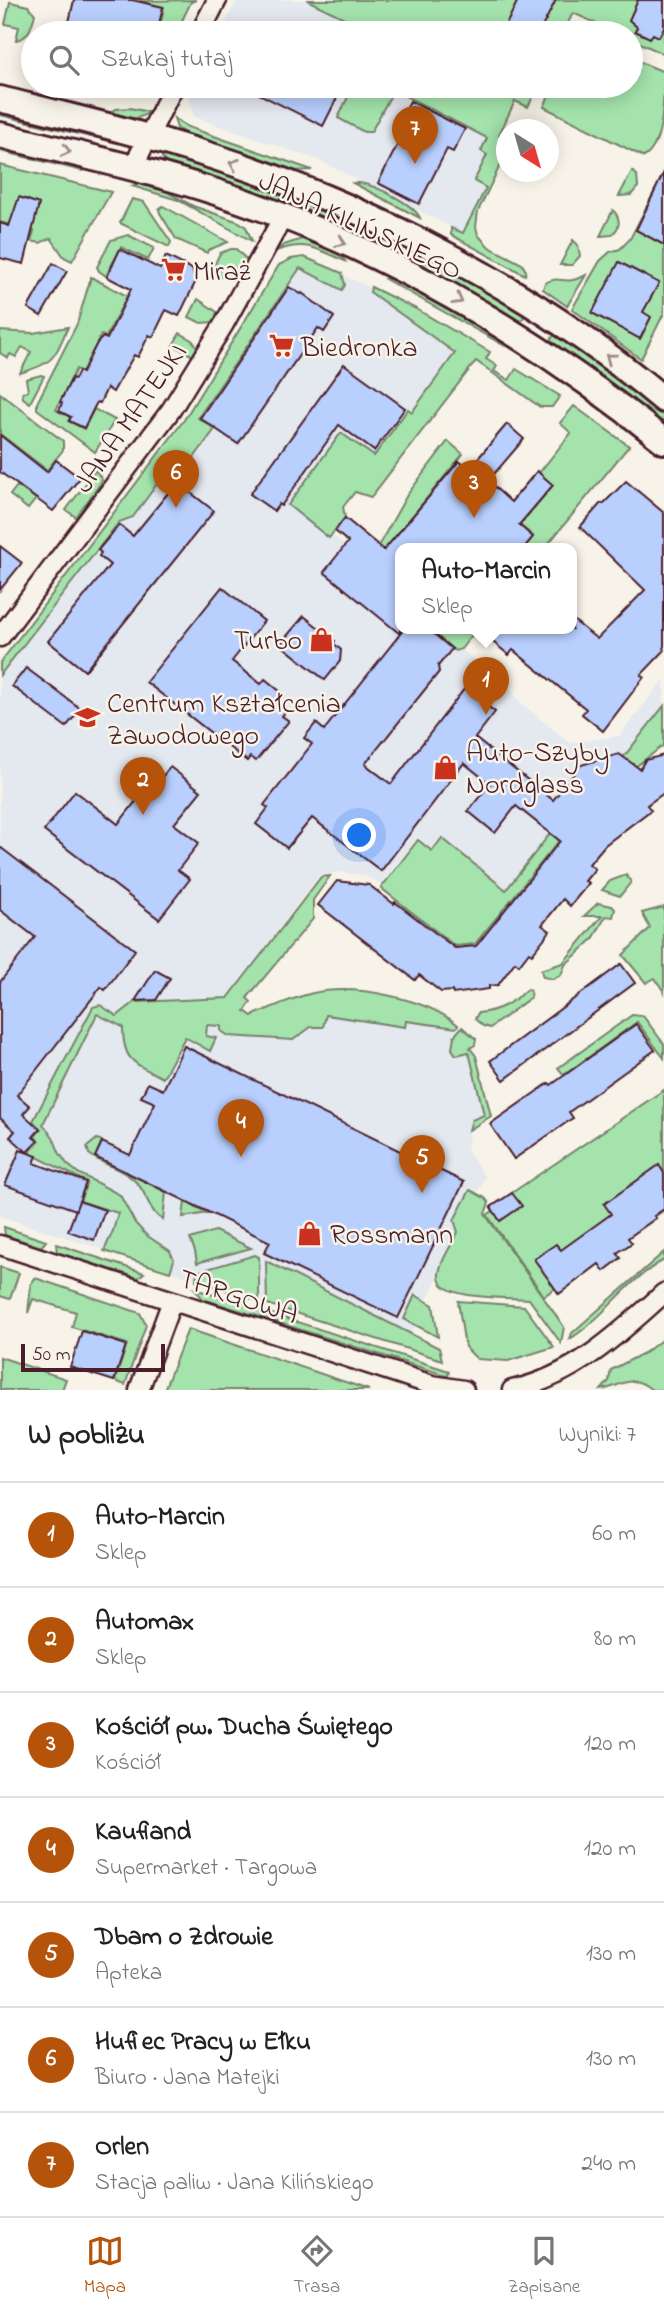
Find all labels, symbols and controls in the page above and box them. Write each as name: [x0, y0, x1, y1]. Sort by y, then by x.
search box: [21, 21, 643, 98]
icon: search: [45, 41, 83, 79]
text: Szukaj tutaj: [101, 41, 232, 79]
pin: 7: [392, 106, 438, 164]
north arrow: [496, 119, 559, 182]
one-way arrow: [60, 143, 72, 157]
one-way arrow: [228, 158, 240, 172]
street label: JANA KILIŃSKIEGO: [251, 162, 468, 292]
one-way arrow: [333, 234, 346, 248]
place label: Miraż: [193, 253, 251, 294]
supermarket icon: Miraż: [159, 256, 187, 284]
one-way arrow: [451, 292, 463, 305]
place label: Biedronka: [300, 329, 418, 370]
supermarket icon: Biedronka: [267, 332, 295, 360]
street label: JANA MATEJKI: [65, 336, 199, 503]
one-way arrow: [605, 354, 618, 367]
pin: 6: [153, 450, 199, 508]
pin: 3: [451, 460, 497, 518]
popup: [395, 543, 577, 634]
text: Auto-Marcin: [421, 553, 551, 591]
text: Sklep: [421, 591, 473, 624]
place label: Turbo: [234, 622, 302, 663]
shop icon: Turbo: [308, 625, 336, 653]
pin: 1: [463, 657, 509, 715]
place label: Centrum Kształcenia Zawodowego: [107, 685, 341, 758]
school or university icon: Centrum Kształcenia Zawodowego: [73, 704, 101, 732]
place label: Auto-Szyby Nordglass: [466, 734, 609, 807]
shop icon: Auto-Szyby Nordglass: [432, 753, 460, 781]
pin: 2: [120, 757, 166, 815]
your location: [342, 818, 376, 852]
pin: 4: [218, 1099, 264, 1157]
pin: 5: [399, 1135, 445, 1193]
place label: Rossmann: [330, 1216, 453, 1257]
shop icon: Rossmann: [296, 1219, 324, 1247]
street label: TARGOWA: [173, 1260, 303, 1337]
scale bar: [21, 1341, 164, 1373]
text: 50 m: [32, 1342, 71, 1369]
text: W pobliżu: [28, 1414, 145, 1458]
text: Wyniki: 7: [559, 1419, 636, 1452]
text: Auto-Marcin: [95, 1499, 225, 1537]
text: 1: [47, 1518, 55, 1551]
text: 60 m: [592, 1518, 636, 1551]
text: Sklep: [95, 1537, 147, 1570]
text: Automax: [95, 1604, 194, 1642]
text: 2: [45, 1623, 57, 1656]
text: 80 m: [594, 1623, 636, 1656]
text: Sklep: [95, 1642, 147, 1675]
text: Kościół pw. Ducha Świętego: [95, 1709, 393, 1747]
text: 3: [46, 1728, 56, 1761]
text: 120 m: [584, 1728, 636, 1761]
text: Kościół: [95, 1747, 161, 1780]
text: Kaufland: [95, 1814, 191, 1852]
text: 4: [46, 1833, 56, 1866]
text: 120 m: [584, 1833, 636, 1866]
text: Supermarket · Targowa: [95, 1852, 317, 1885]
text: Dbam o Zdrowie: [95, 1919, 273, 1957]
text: 5: [44, 1938, 58, 1971]
text: 130 m: [586, 1938, 636, 1971]
text: Apteka: [95, 1957, 162, 1990]
text: Hufiec Pracy w Ełku: [95, 2024, 311, 2062]
text: 6: [46, 2043, 56, 2076]
text: 130 m: [586, 2043, 636, 2076]
text: Biuro · Jana Matejki: [95, 2062, 280, 2095]
text: Orlen: [95, 2129, 149, 2167]
text: 7: [46, 2148, 56, 2181]
text: 240 m: [582, 2148, 636, 2181]
text: Stacja paliw · Jana Kilińskiego: [95, 2167, 374, 2200]
tab: Mapa: [84, 2232, 126, 2301]
tab: Trasa: [293, 2232, 340, 2301]
tab: Zapisane: [508, 2232, 580, 2301]

